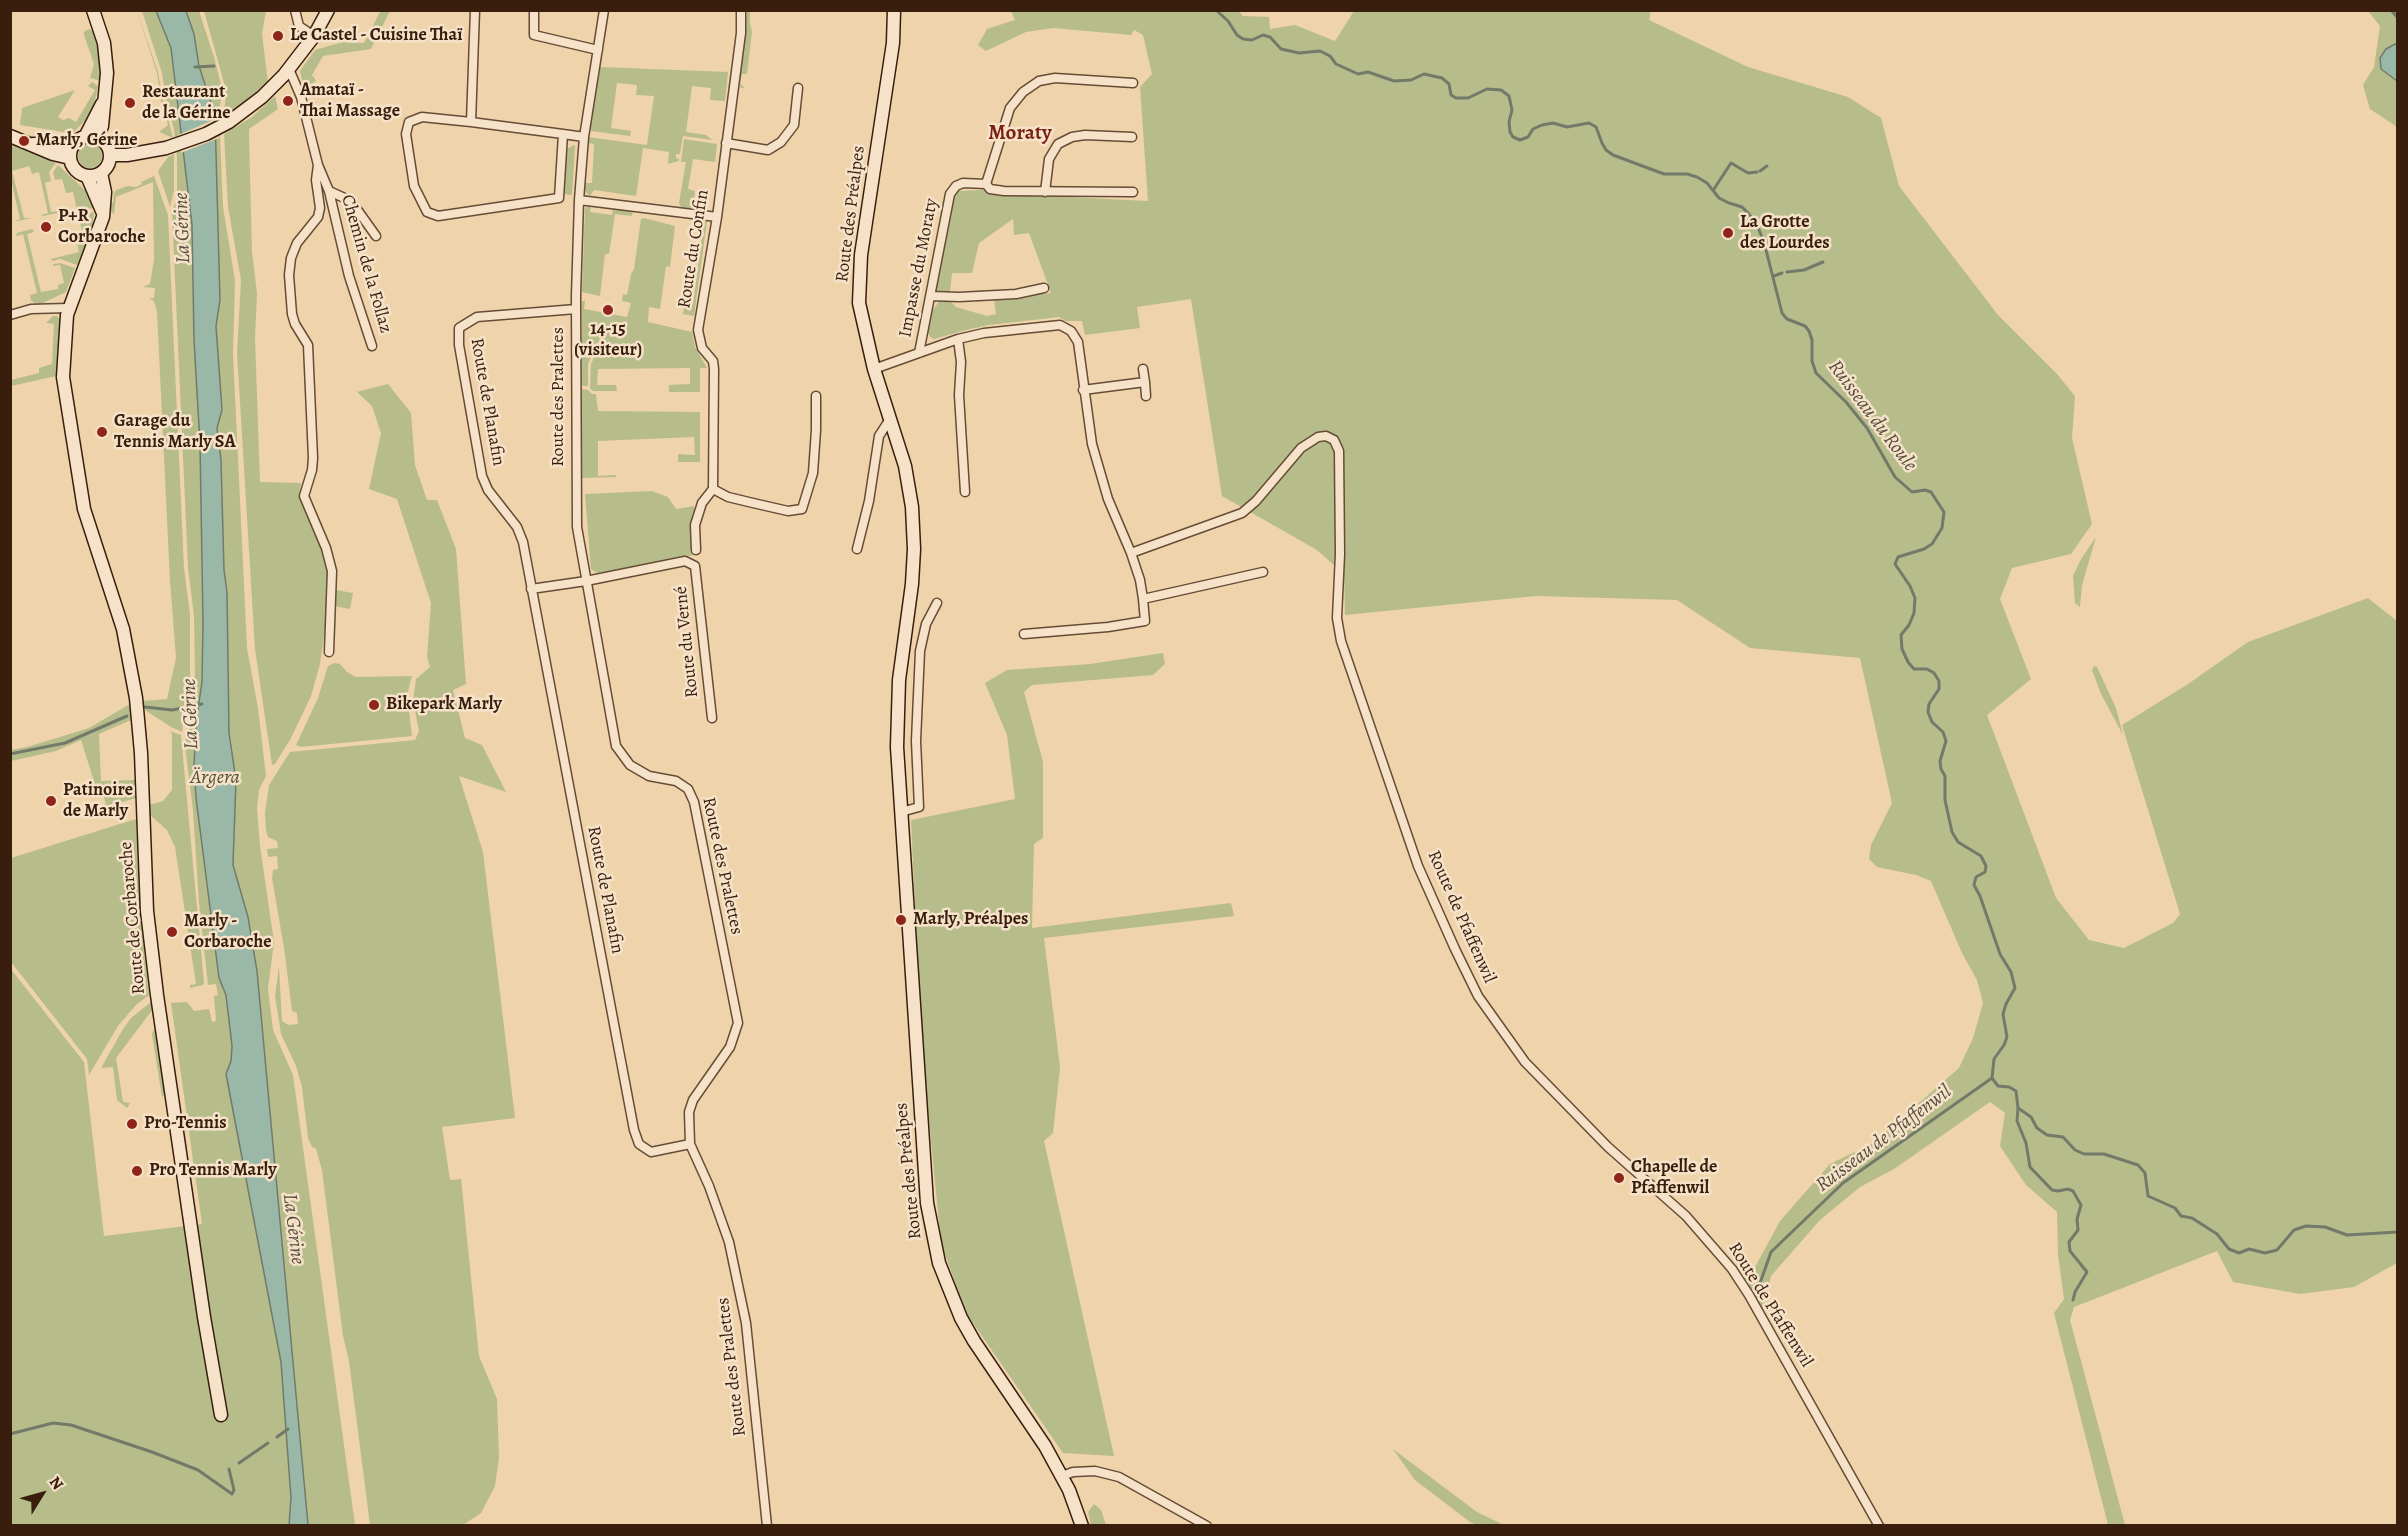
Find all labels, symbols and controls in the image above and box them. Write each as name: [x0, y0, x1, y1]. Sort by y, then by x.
place label: Le Castel - Cuisine Thaï: [290, 25, 462, 47]
marker: Le Castel - Cuisine Thaï: [271, 29, 285, 43]
place label: Amataï - Thai Massage: [300, 80, 400, 122]
place label: Restaurant de la Gérine: [142, 82, 231, 124]
marker: Amataï - Thai Massage: [281, 94, 295, 108]
marker: Restaurant de la Gérine: [123, 96, 137, 110]
district label: Moraty: [988, 121, 1052, 147]
place label: Marly, Gérine: [36, 130, 138, 152]
marker: Marly, Gérine: [17, 134, 31, 148]
street label: Route des Préalpes: [832, 145, 870, 283]
street label: Route du Confin: [674, 188, 714, 310]
water label: La Gérine: [170, 192, 196, 264]
street label: Chemin de la Follaz: [336, 192, 396, 336]
street label: Impasse du Moraty: [895, 197, 943, 339]
place label: P+R Corbaroche: [58, 206, 146, 248]
place label: La Grotte des Lourdes: [1740, 212, 1830, 254]
marker: P+R Corbaroche: [39, 220, 53, 234]
marker: La Grotte des Lourdes: [1721, 226, 1735, 240]
marker: 14-15 (visiteur): [601, 303, 615, 317]
place label: 14-15 (visiteur): [574, 319, 642, 362]
street label: Route des Pralettes: [548, 327, 570, 467]
street label: Route de Planafin: [465, 336, 509, 468]
water label: Ruisseau du Roule: [1822, 356, 1922, 476]
place label: Garage du Tennis Marly SA: [114, 411, 236, 454]
marker: Garage du Tennis Marly SA: [95, 425, 109, 439]
street label: Route du Verné: [670, 585, 704, 699]
water label: La Gérine: [178, 678, 204, 750]
place label: Bikepark Marly: [386, 694, 502, 716]
marker: Bikepark Marly: [367, 698, 381, 712]
water label: Ärgera: [190, 766, 240, 790]
place label: Patinoire de Marly: [63, 780, 133, 822]
marker: Patinoire de Marly: [44, 794, 58, 808]
street label: Route des Pralettes: [697, 795, 747, 937]
street label: Route de Planafin: [582, 824, 628, 956]
street label: Route de Corbaroche: [116, 841, 150, 995]
street label: Route de Pfaffenwil: [1422, 847, 1500, 987]
place label: Marly, Préalpes: [913, 909, 1028, 931]
place label: Marly - Corbaroche: [184, 911, 272, 954]
marker: Marly, Préalpes: [894, 913, 908, 927]
marker: Marly - Corbaroche: [165, 925, 179, 939]
water label: Ruisseau de Pfaffenwil: [1812, 1080, 1956, 1198]
street label: Route des Préalpes: [891, 1102, 927, 1240]
place label: Pro-Tennis: [144, 1113, 227, 1135]
marker: Pro-Tennis: [125, 1117, 139, 1131]
place label: Chapelle de Pfaffenwil: [1631, 1157, 1717, 1200]
place label: Pro Tennis Marly: [149, 1160, 277, 1182]
marker: Pro Tennis Marly: [130, 1164, 144, 1178]
marker: Chapelle de Pfaffenwil: [1612, 1171, 1626, 1185]
water label: La Gérine: [277, 1192, 309, 1266]
street label: Route de Pfaffenwil: [1723, 1239, 1817, 1371]
street label: Route des Pralettes: [713, 1296, 751, 1438]
north arrow: [12, 1464, 72, 1524]
text: N: [44, 1472, 69, 1494]

